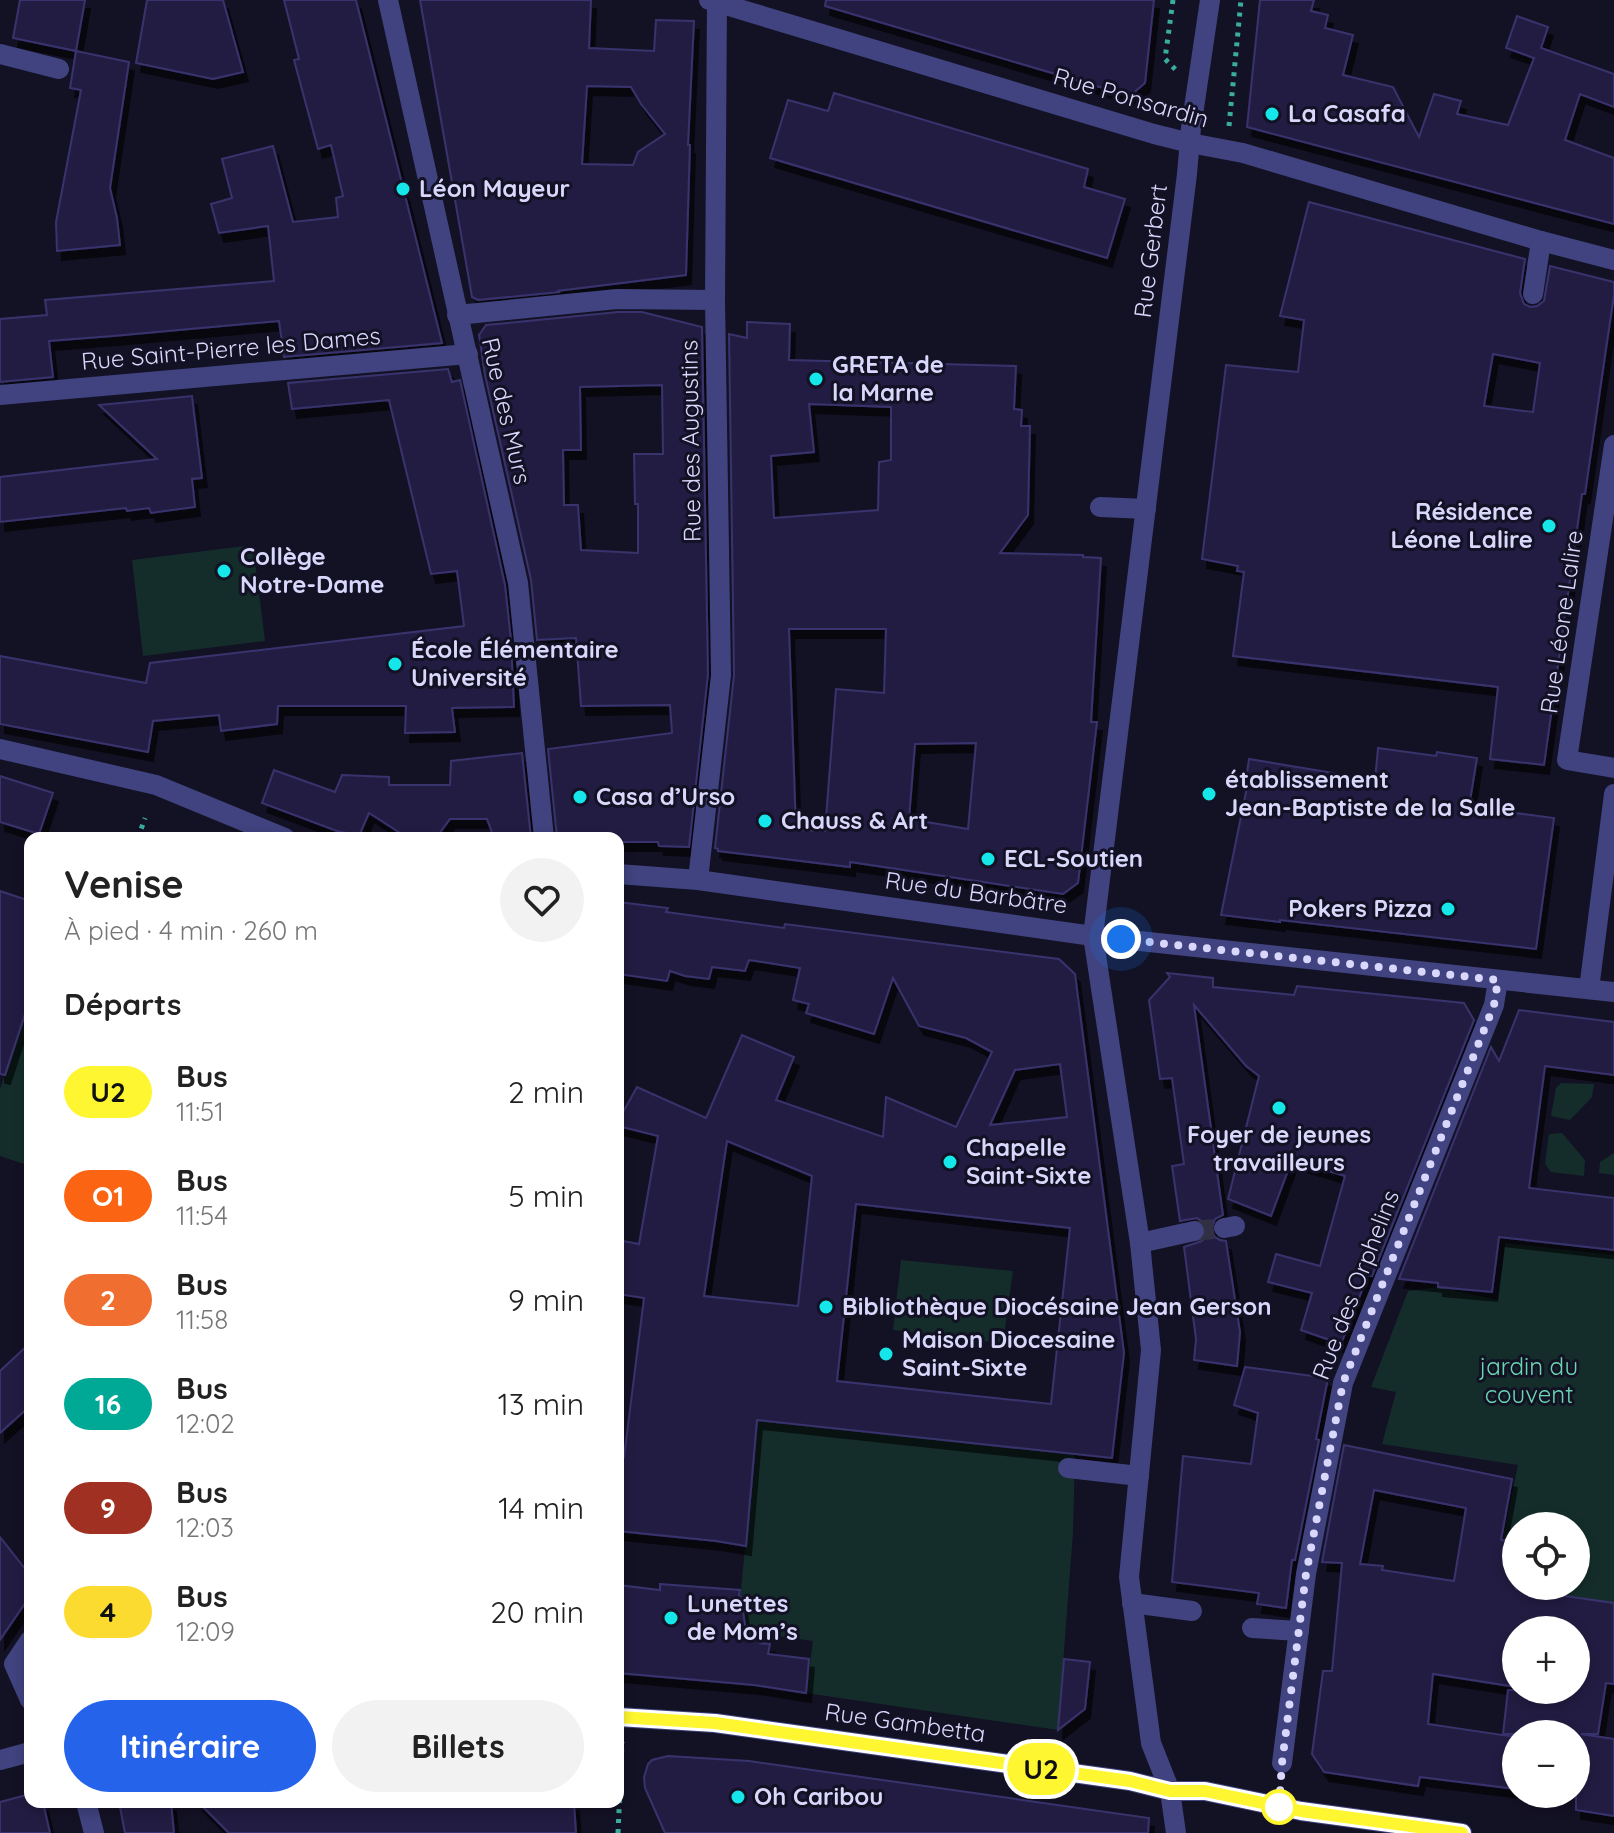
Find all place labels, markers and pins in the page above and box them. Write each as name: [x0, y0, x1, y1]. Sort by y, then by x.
place label: La Casafa: [1288, 98, 1406, 128]
marker: La Casafa: [1263, 105, 1281, 123]
place label: Léon Mayeur: [419, 173, 570, 203]
marker: Léon Mayeur: [394, 180, 412, 198]
place label: GRETA de la Marne: [832, 349, 944, 407]
marker: GRETA de la Marne: [807, 370, 825, 388]
place label: Résidence Léone Lalire: [1390, 496, 1533, 554]
marker: Résidence Léone Lalire: [1540, 517, 1558, 535]
place label: Collège Notre-Dame: [240, 541, 385, 599]
marker: Collège Notre-Dame: [215, 562, 233, 580]
place label: École Élémentaire Université: [411, 634, 619, 692]
marker: École Élémentaire Université: [386, 655, 404, 673]
place label: établissement Jean-Baptiste de la Salle: [1225, 764, 1515, 822]
place label: Casa d’Urso: [596, 781, 735, 811]
marker: établissement Jean-Baptiste de la Salle: [1200, 785, 1218, 803]
marker: Casa d’Urso: [571, 788, 589, 806]
place label: Chauss & Art: [781, 805, 928, 835]
marker: Chauss & Art: [756, 812, 774, 830]
place label: ECL-Soutien: [1004, 843, 1143, 873]
marker: ECL-Soutien: [979, 850, 997, 868]
place label: Pokers Pizza: [1288, 893, 1432, 923]
marker: Pokers Pizza: [1439, 900, 1457, 918]
marker: Foyer de jeunes travailleurs: [1270, 1099, 1288, 1117]
place label: Foyer de jeunes travailleurs: [1187, 1119, 1371, 1177]
place label: Chapelle Saint-Sixte: [966, 1132, 1091, 1190]
marker: Chapelle Saint-Sixte: [941, 1153, 959, 1171]
place label: Bibliothèque Diocésaine Jean Gerson: [842, 1291, 1272, 1321]
marker: Bibliothèque Diocésaine Jean Gerson: [817, 1298, 835, 1316]
place label: Maison Diocesaine Saint-Sixte: [902, 1324, 1115, 1382]
marker: Maison Diocesaine Saint-Sixte: [877, 1345, 895, 1363]
place label: Lunettes de Mom’s: [687, 1588, 798, 1646]
marker: Lunettes de Mom’s: [662, 1609, 680, 1627]
place label: Oh Caribou: [754, 1781, 883, 1811]
marker: Oh Caribou: [729, 1788, 747, 1806]
unlabelled marker: [1262, 1790, 1296, 1824]

